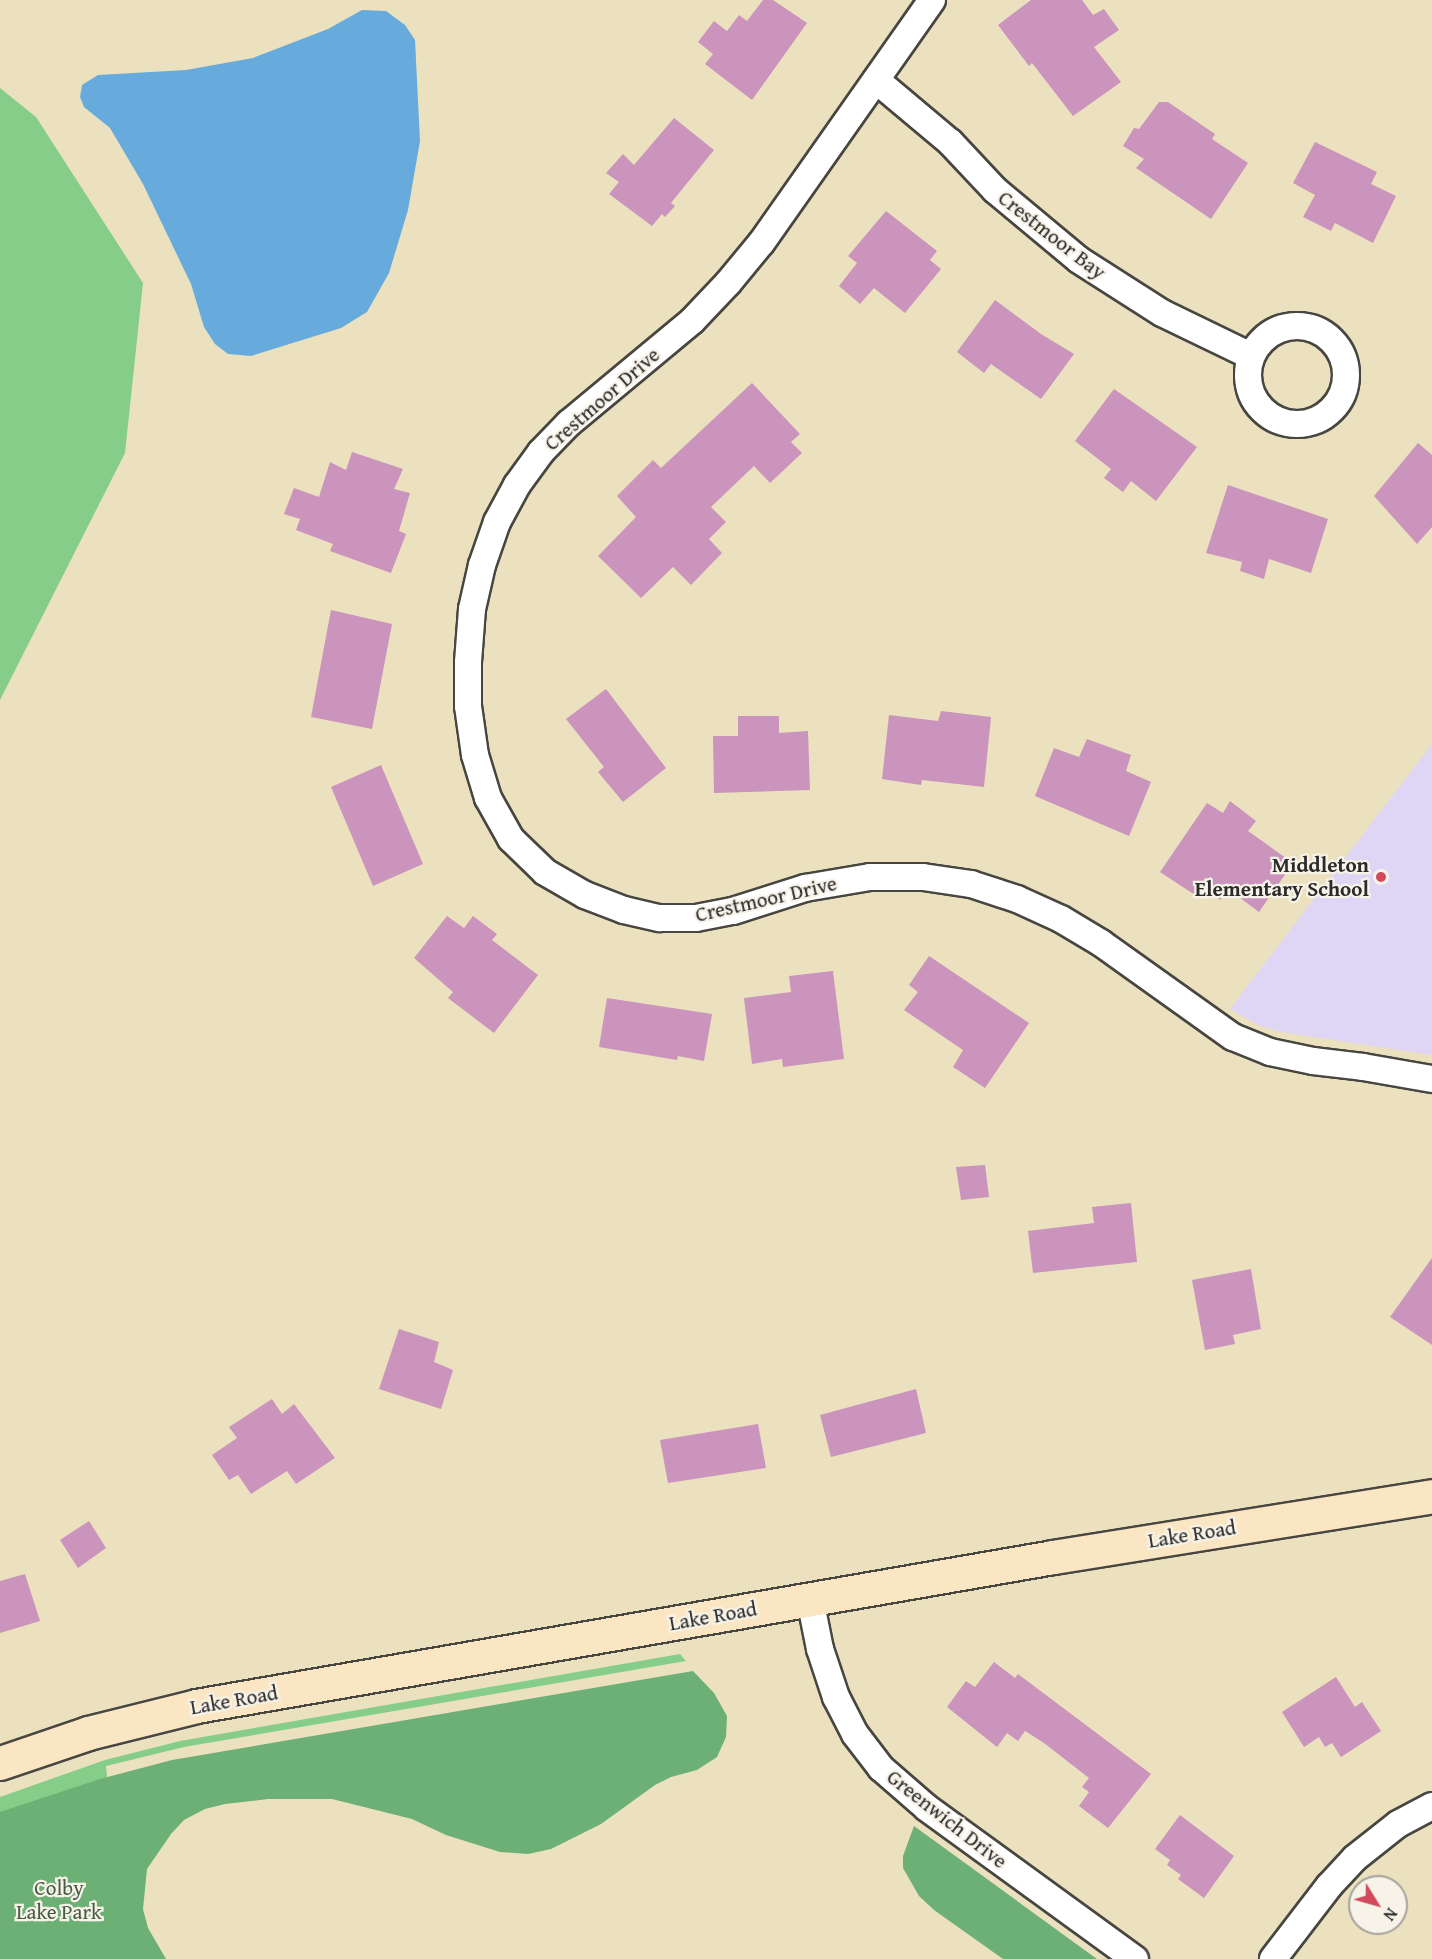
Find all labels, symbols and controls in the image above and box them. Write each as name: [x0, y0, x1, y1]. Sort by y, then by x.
street label: Crestmoor Bay: [993, 185, 1111, 285]
street label: Crestmoor Drive: [539, 342, 665, 456]
place label: Middleton Elementary School: [1195, 852, 1369, 902]
street label: Crestmoor Drive: [693, 870, 839, 928]
marker: Middleton Elementary School: [1374, 870, 1388, 884]
street label: Lake Road: [1146, 1515, 1238, 1553]
street label: Lake Road: [667, 1596, 759, 1636]
street label: Lake Road: [188, 1680, 280, 1720]
street label: Greenwich Drive: [882, 1764, 1012, 1874]
park label: Colby Lake Park: [16, 1875, 102, 1925]
north arrow: [1348, 1875, 1408, 1935]
text: N: [1378, 1903, 1404, 1926]

